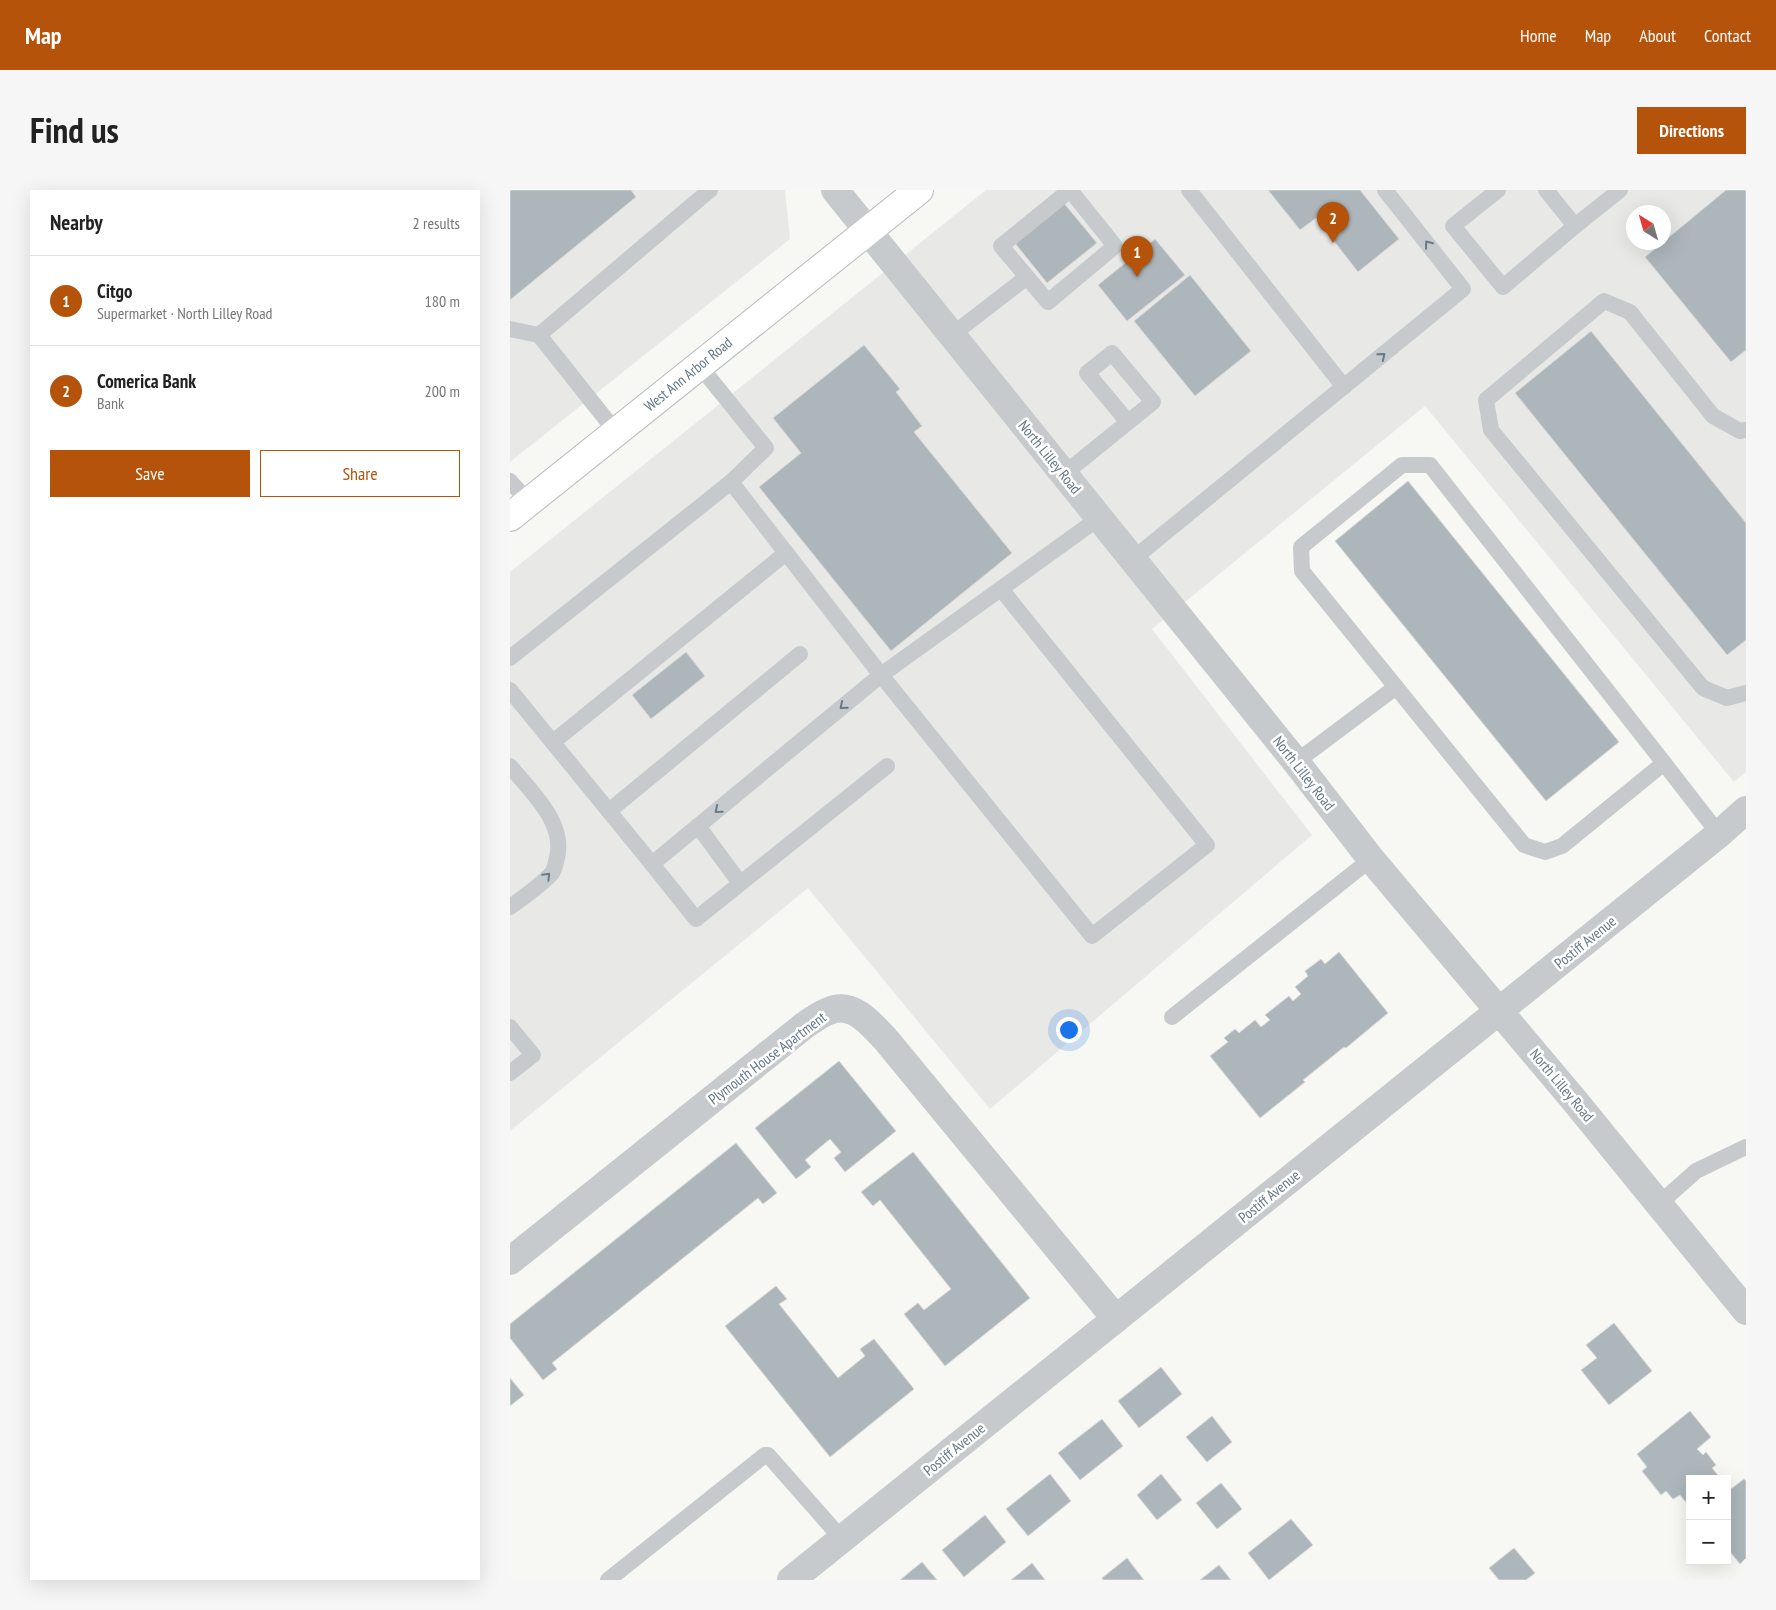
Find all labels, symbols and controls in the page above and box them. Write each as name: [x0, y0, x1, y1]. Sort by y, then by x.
text: Map: [25, 20, 62, 51]
text: Home: [1520, 24, 1557, 47]
text: Map: [1585, 24, 1611, 47]
text: About: [1639, 24, 1676, 47]
text: Contact: [1704, 24, 1751, 47]
text: Find us: [30, 107, 119, 153]
button: Directions: [1637, 107, 1746, 154]
pin: 2: [1317, 202, 1349, 243]
north arrow: [1626, 205, 1671, 250]
text: Nearby: [50, 209, 103, 236]
text: 2 results: [413, 213, 460, 233]
pin: 1: [1121, 236, 1153, 277]
one-way arrow: [1425, 241, 1434, 250]
text: Citgo: [97, 279, 132, 303]
text: 1: [62, 291, 70, 311]
text: 180 m: [425, 291, 460, 311]
text: Supermarket · North Lilley Road: [97, 303, 272, 323]
street label: West Ann Arbor Road: [640, 333, 736, 415]
one-way arrow: [1376, 352, 1385, 361]
text: Comerica Bank: [97, 369, 196, 393]
text: 2: [62, 381, 70, 401]
text: 200 m: [425, 381, 460, 401]
text: Bank: [97, 393, 124, 413]
street label: North Lilley Road: [1015, 416, 1085, 498]
button: Save: [50, 450, 250, 497]
button: Share: [260, 450, 460, 497]
one-way arrow: [840, 701, 849, 709]
street label: North Lilley Road: [1269, 732, 1339, 814]
one-way arrow: [715, 804, 724, 813]
one-way arrow: [541, 873, 550, 882]
street label: Postiff Avenue: [1550, 911, 1620, 973]
street label: Plymouth House Apartment: [704, 1008, 830, 1108]
your location: [1056, 1017, 1082, 1043]
street label: North Lilley Road: [1526, 1045, 1598, 1125]
street label: Postiff Avenue: [1234, 1165, 1304, 1227]
street label: Postiff Avenue: [919, 1418, 989, 1480]
map controls: [1686, 1475, 1731, 1565]
button: +: [1686, 1475, 1731, 1520]
button: −: [1686, 1520, 1731, 1565]

